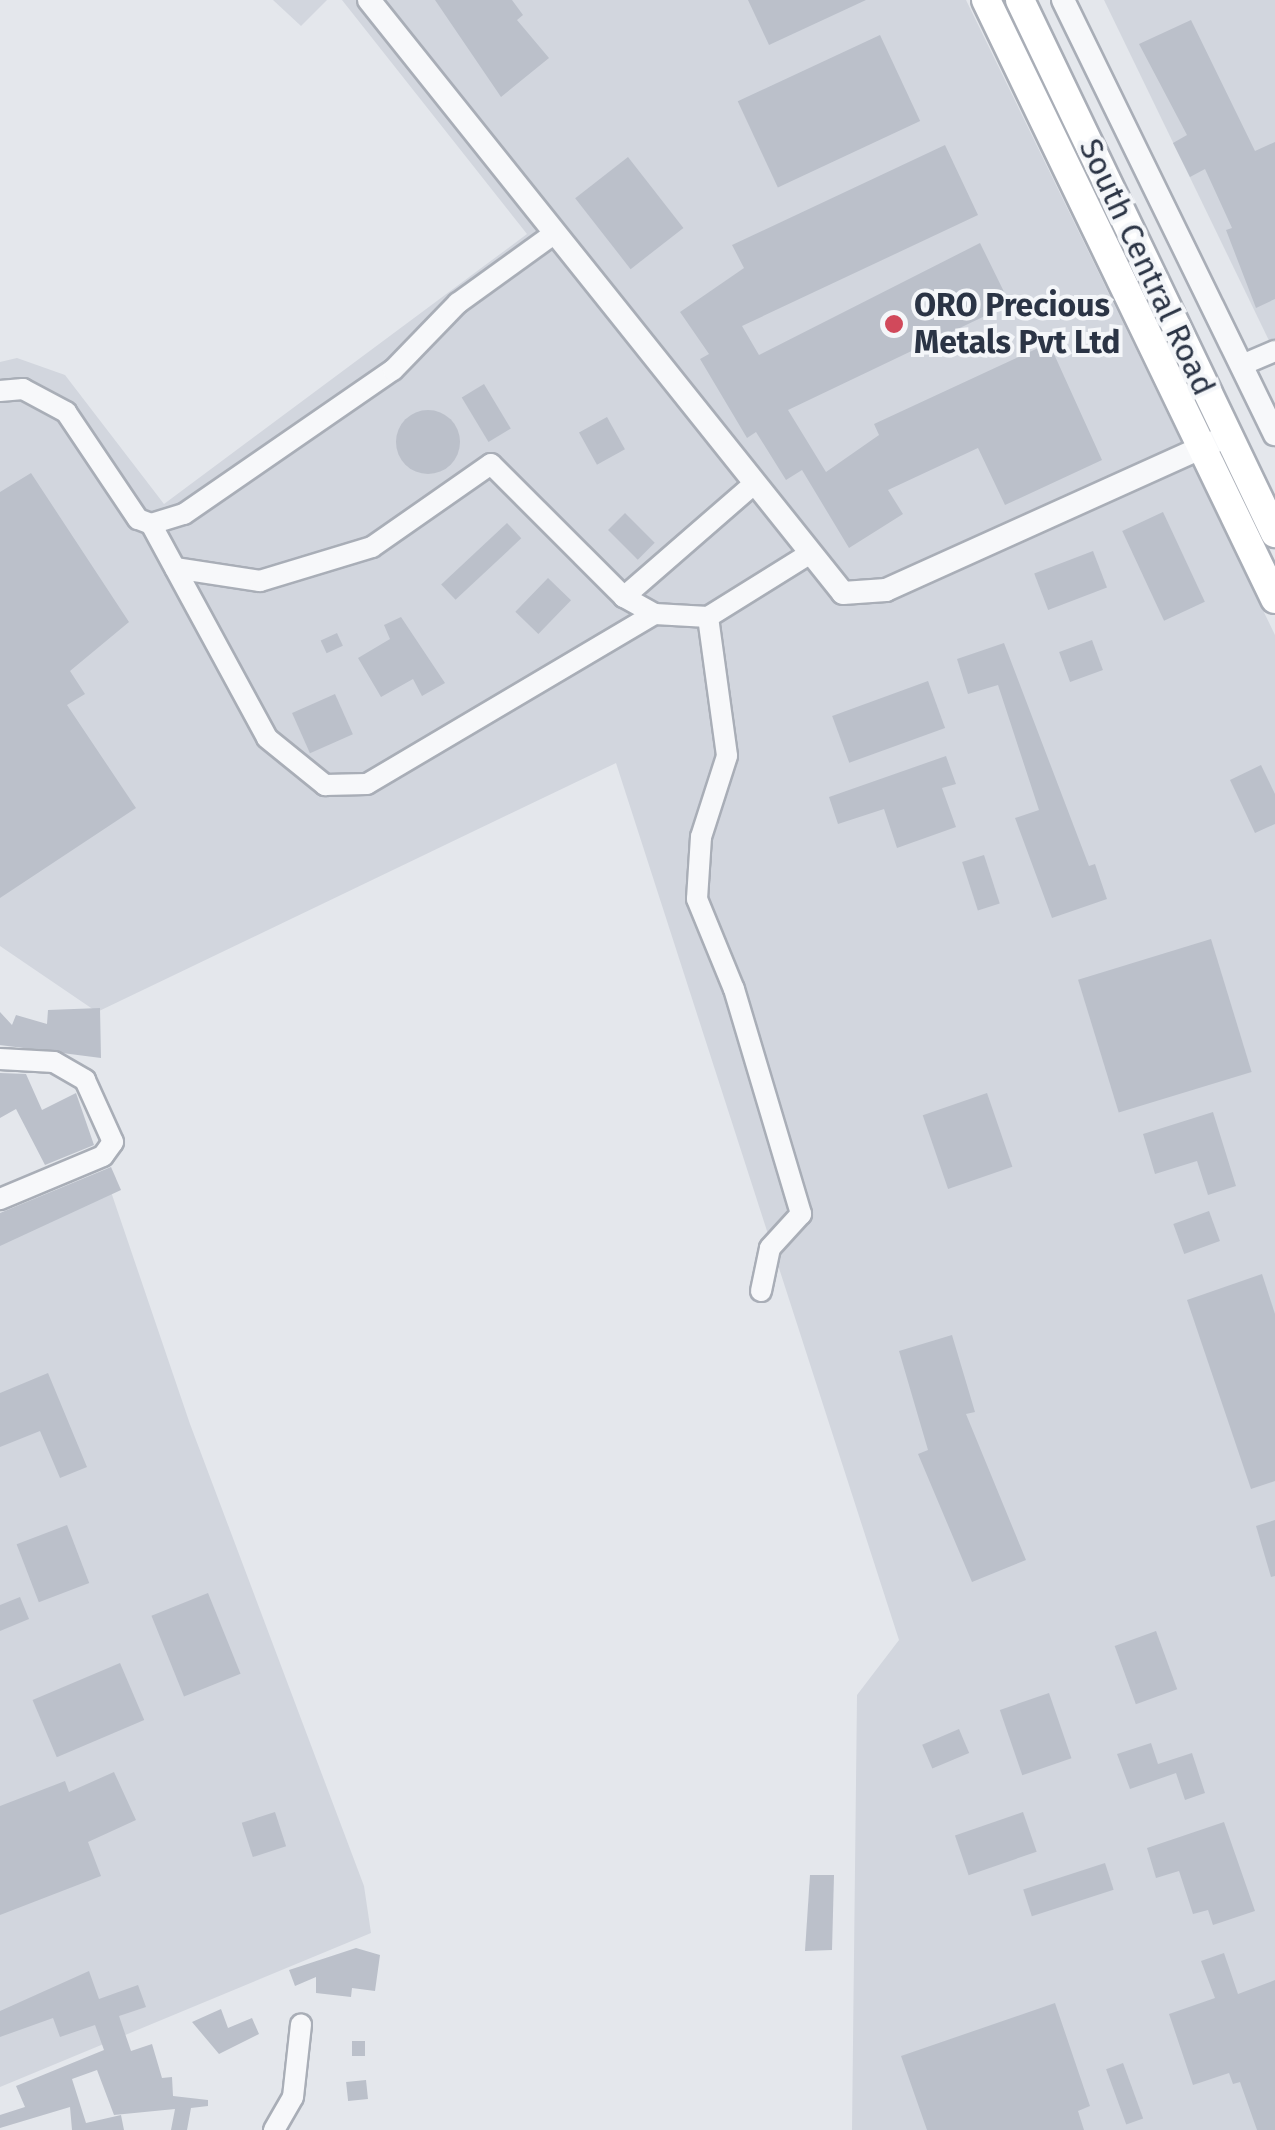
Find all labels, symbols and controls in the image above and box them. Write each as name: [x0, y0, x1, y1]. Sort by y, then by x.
street label: South Central Road: [1071, 133, 1223, 401]
place label: ORO Precious Metals Pvt Ltd: [914, 287, 1120, 362]
marker: ORO Precious Metals Pvt Ltd: [883, 313, 905, 335]

